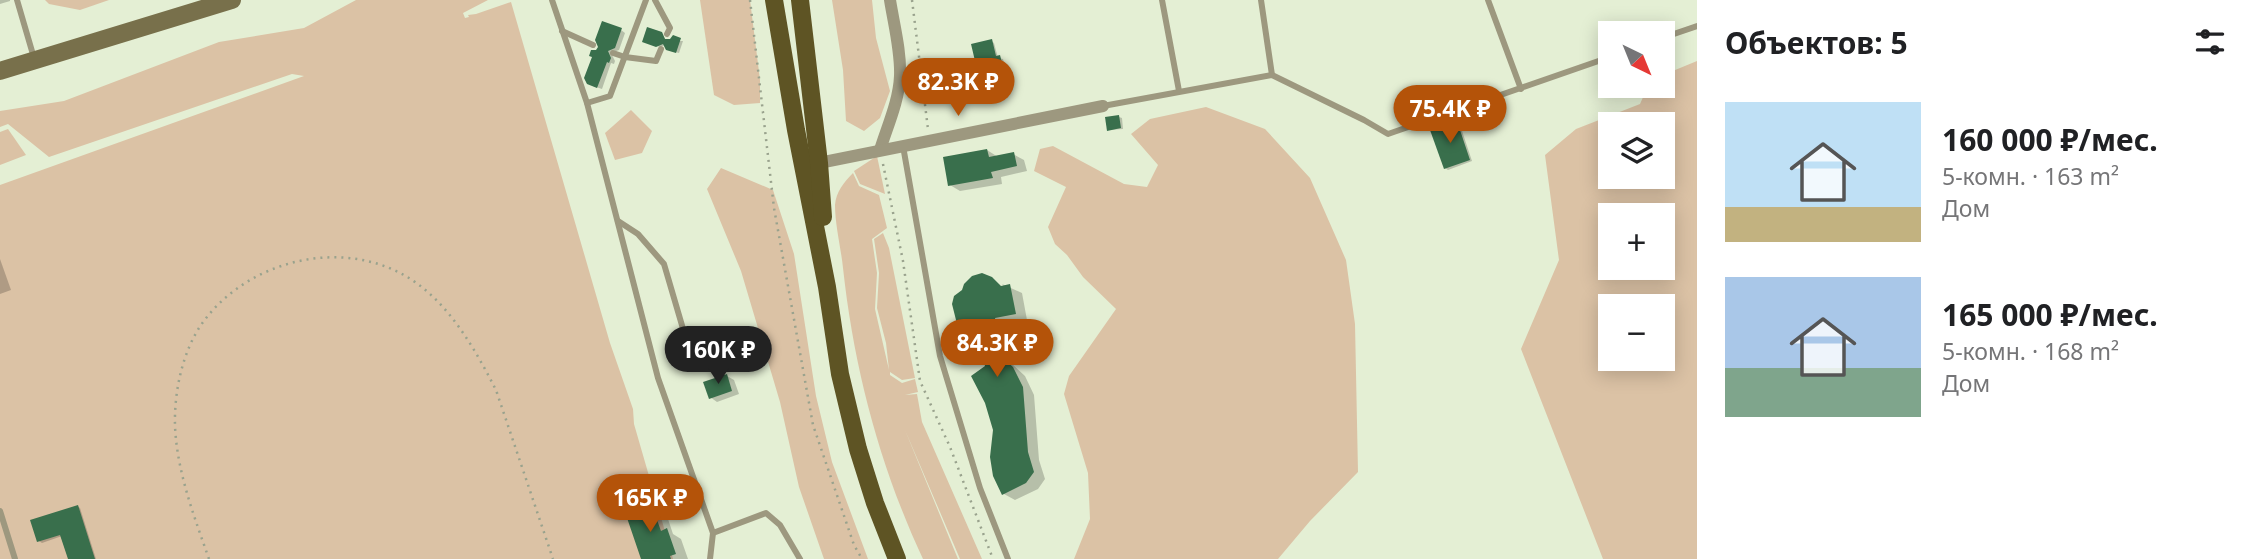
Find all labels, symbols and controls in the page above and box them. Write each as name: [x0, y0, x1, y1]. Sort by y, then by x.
north arrow: [1598, 21, 1675, 98]
map controls: [1598, 21, 1675, 371]
text: Объектов: 5: [1725, 22, 1908, 63]
icon: filters: [2191, 23, 2229, 61]
pin: 82.3K ₽: [893, 58, 1023, 118]
text: 82.3K ₽: [918, 65, 998, 97]
pin: 75.4K ₽: [1385, 86, 1515, 145]
text: 75.4K ₽: [1410, 92, 1490, 124]
button: layers: [1598, 112, 1675, 189]
text: 160 000 ₽/мес.: [1942, 119, 2158, 160]
icon: home: [1781, 130, 1865, 214]
text: 5-комн. · 163 m²: [1942, 160, 2119, 192]
text: Дом: [1942, 192, 1990, 224]
button: +: [1598, 203, 1675, 280]
button: −: [1598, 294, 1675, 371]
text: 165 000 ₽/мес.: [1942, 294, 2158, 335]
icon: home: [1781, 305, 1865, 389]
pin: 84.3K ₽: [932, 320, 1062, 379]
pin: 160K ₽: [661, 326, 775, 386]
text: 84.3K ₽: [957, 326, 1037, 358]
text: 160K ₽: [681, 333, 755, 365]
text: 5-комн. · 168 m²: [1942, 335, 2119, 367]
text: Дом: [1942, 367, 1990, 399]
pin: 165K ₽: [593, 475, 707, 534]
text: 165K ₽: [613, 481, 687, 513]

